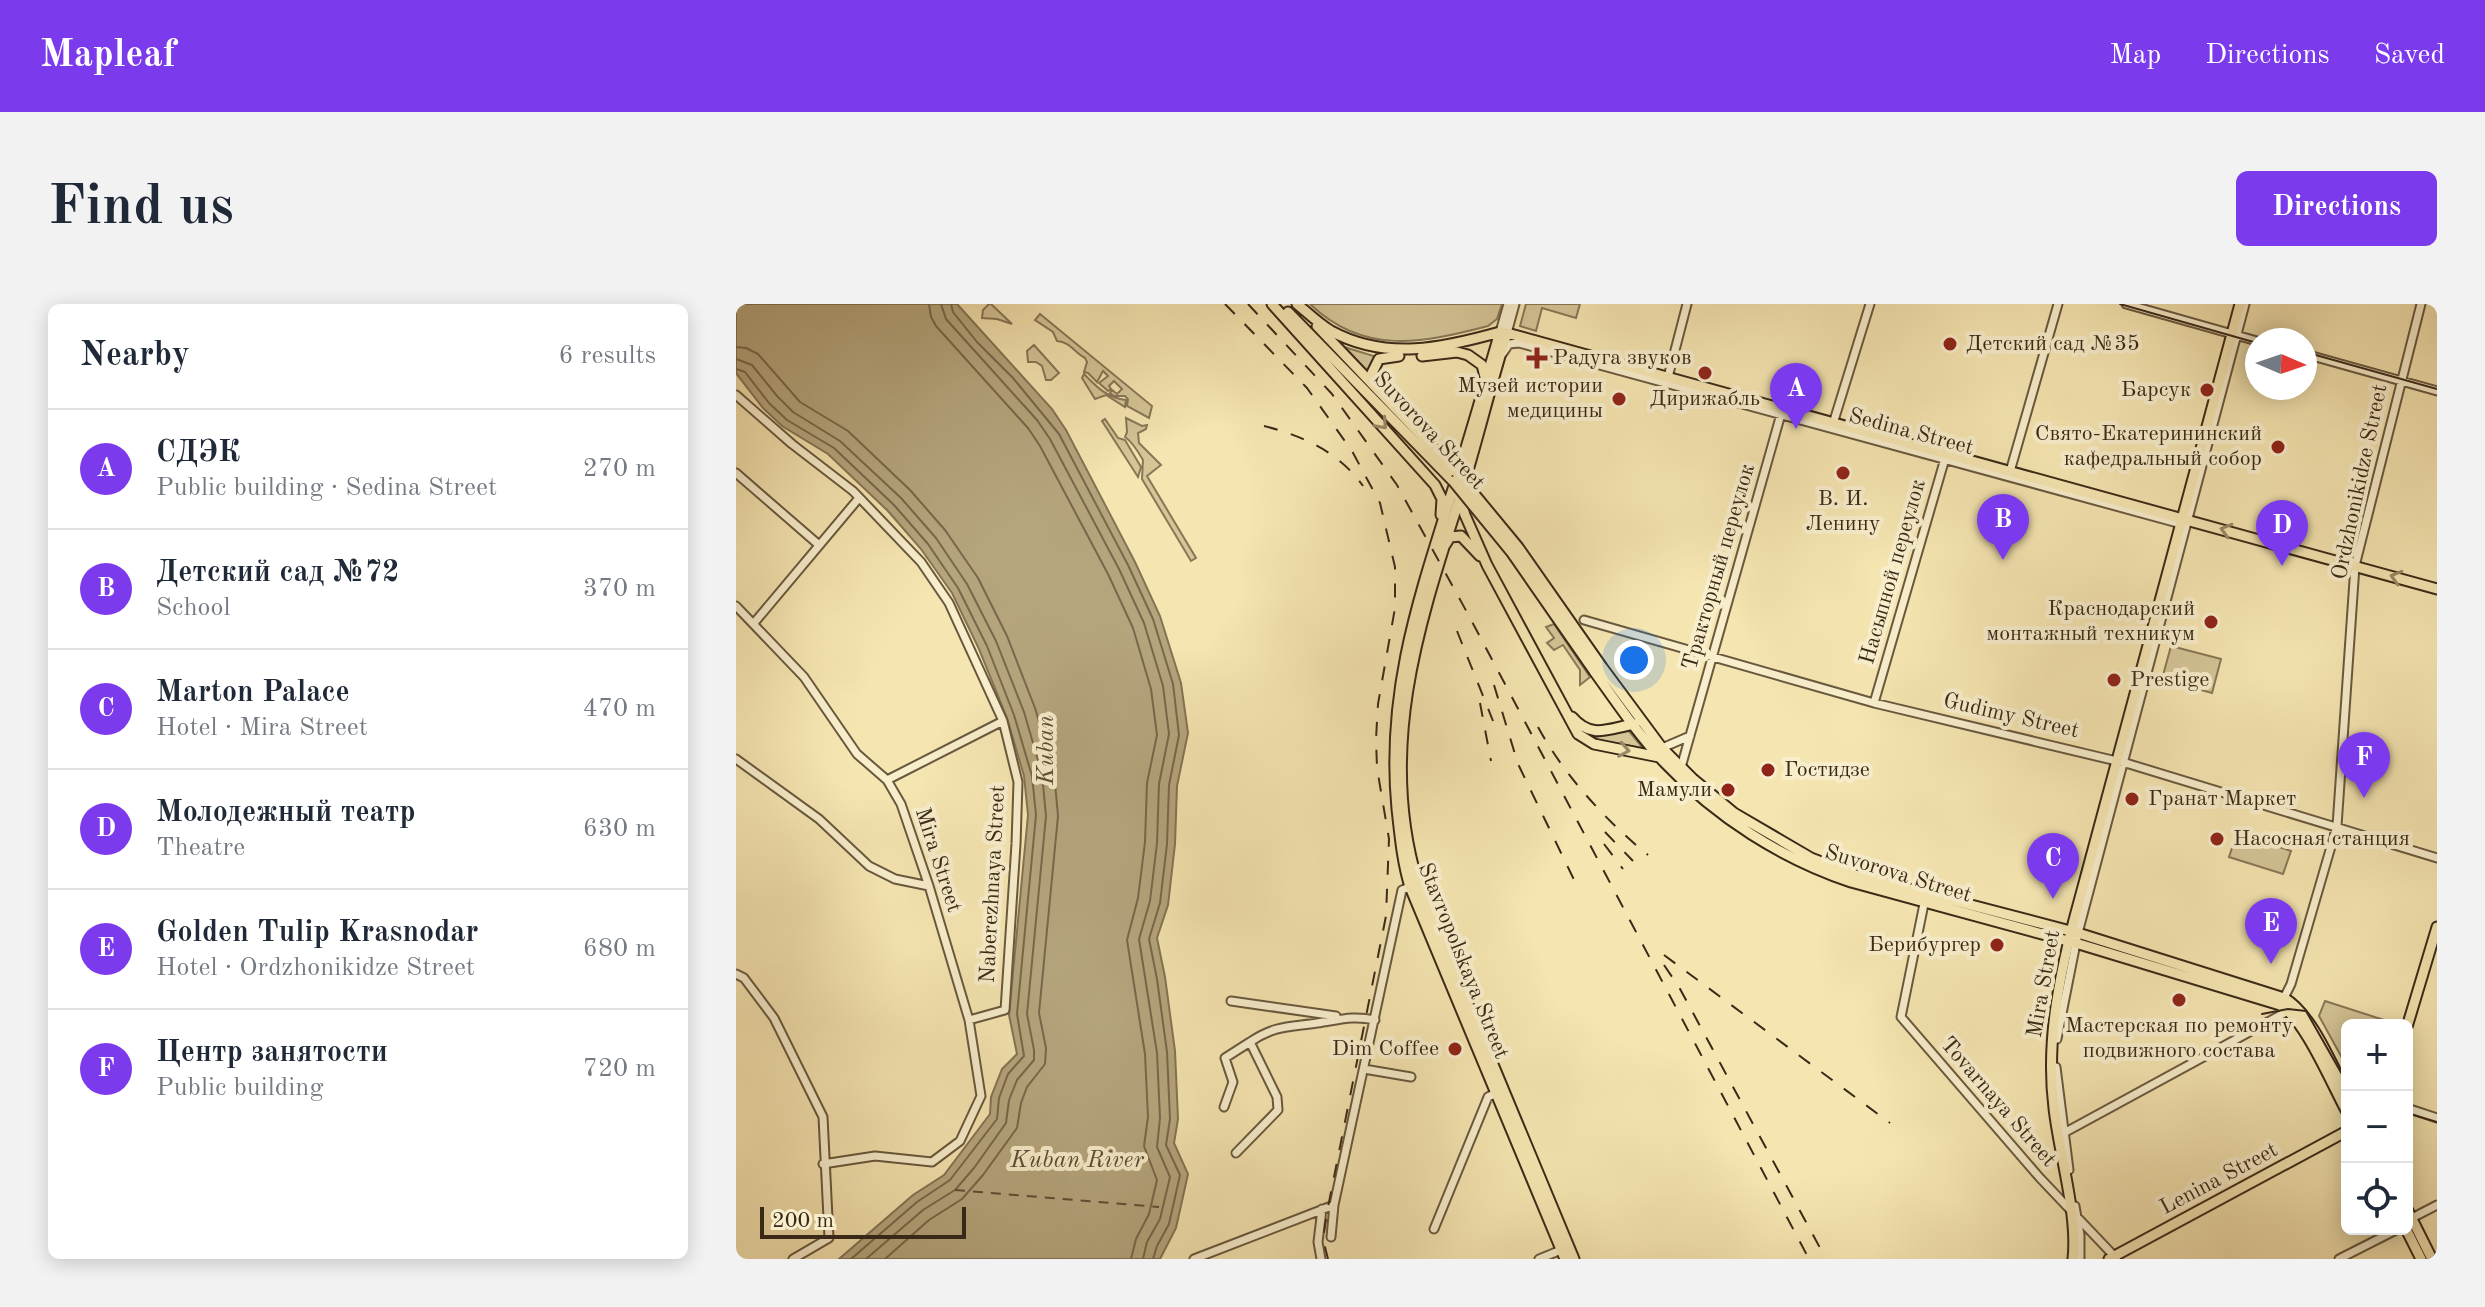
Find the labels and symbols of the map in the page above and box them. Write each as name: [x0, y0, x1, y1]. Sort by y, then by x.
north arrow: [2245, 328, 2317, 400]
place label: Детский сад №35: [1966, 333, 2140, 355]
marker: Детский сад №35: [1941, 335, 1959, 353]
place label: Радуга звуков: [1553, 347, 1691, 369]
marker: Радуга звуков: [1528, 349, 1546, 367]
pin: A: [1770, 363, 1822, 429]
marker: Дирижабль: [1696, 364, 1714, 382]
street label: Suvorova Street: [1369, 368, 1489, 494]
place label: Музей истории медицины: [1457, 375, 1603, 422]
place label: Барсук: [2121, 379, 2191, 401]
marker: Барсук: [2198, 381, 2216, 399]
street label: Ordzhonikidze Street: [2329, 382, 2391, 582]
place label: Дирижабль: [1650, 388, 1760, 410]
marker: Музей истории медицины: [1610, 390, 1628, 408]
street label: Sedina Street: [1846, 405, 1976, 459]
one-way arrow: [1372, 414, 1386, 429]
place label: Свято-Екатерининский кафедральный собор: [2035, 423, 2262, 470]
marker: Свято-Екатерининский кафедральный собор: [2269, 438, 2287, 456]
street label: Тракторный переулок: [1679, 461, 1759, 673]
marker: В. И. Ленину: [1834, 464, 1852, 482]
street label: Насыпной переулок: [1856, 477, 1930, 667]
place label: В. И. Ленину: [1806, 488, 1881, 535]
pin: B: [1977, 494, 2029, 560]
pin: D: [2256, 500, 2308, 566]
one-way arrow: [2219, 522, 2233, 539]
one-way arrow: [2390, 570, 2403, 586]
place label: Краснодарский монтажный техникум: [1987, 598, 2195, 645]
marker: Краснодарский монтажный техникум: [2202, 613, 2220, 631]
your location: [1614, 640, 1654, 680]
place label: Prestige: [2130, 669, 2209, 691]
marker: Prestige: [2105, 671, 2123, 689]
street label: Gudimy Street: [1941, 690, 2081, 742]
water label: Kuban: [1035, 715, 1059, 786]
pin: F: [2338, 732, 2390, 798]
one-way arrow: [1617, 741, 1630, 758]
place label: Гостидзе: [1784, 759, 1870, 781]
marker: Гостидзе: [1759, 761, 1777, 779]
place label: Мамули: [1637, 779, 1712, 801]
marker: Мамули: [1719, 781, 1737, 799]
street label: Naberezhnaya Street: [977, 784, 1009, 984]
place label: Гранат Маркет: [2148, 788, 2296, 810]
marker: Гранат Маркет: [2123, 790, 2141, 808]
street label: Mira Street: [911, 805, 965, 915]
place label: Насосная станция: [2233, 828, 2410, 850]
marker: Насосная станция: [2208, 830, 2226, 848]
pin: C: [2027, 833, 2079, 899]
street label: Suvorova Street: [1822, 841, 1974, 907]
street label: Stavropolskaya Street: [1414, 860, 1512, 1062]
pin: E: [2245, 898, 2297, 964]
street label: Mira Street: [2024, 929, 2064, 1039]
place label: Берибургер: [1868, 934, 1981, 956]
marker: Берибургер: [1988, 936, 2006, 954]
marker: Мастерская по ремонту подвижного состава: [2170, 991, 2188, 1009]
place label: Мастерская по ремонту подвижного состава: [2065, 1015, 2293, 1062]
street label: Tovarnaya Street: [1936, 1033, 2060, 1171]
place label: Dim Coffee: [1332, 1038, 1439, 1060]
marker: Dim Coffee: [1446, 1040, 1464, 1058]
street label: Lenina Street: [2156, 1139, 2282, 1219]
water label: Kuban River: [1009, 1149, 1144, 1173]
scale bar: [760, 1203, 966, 1239]

